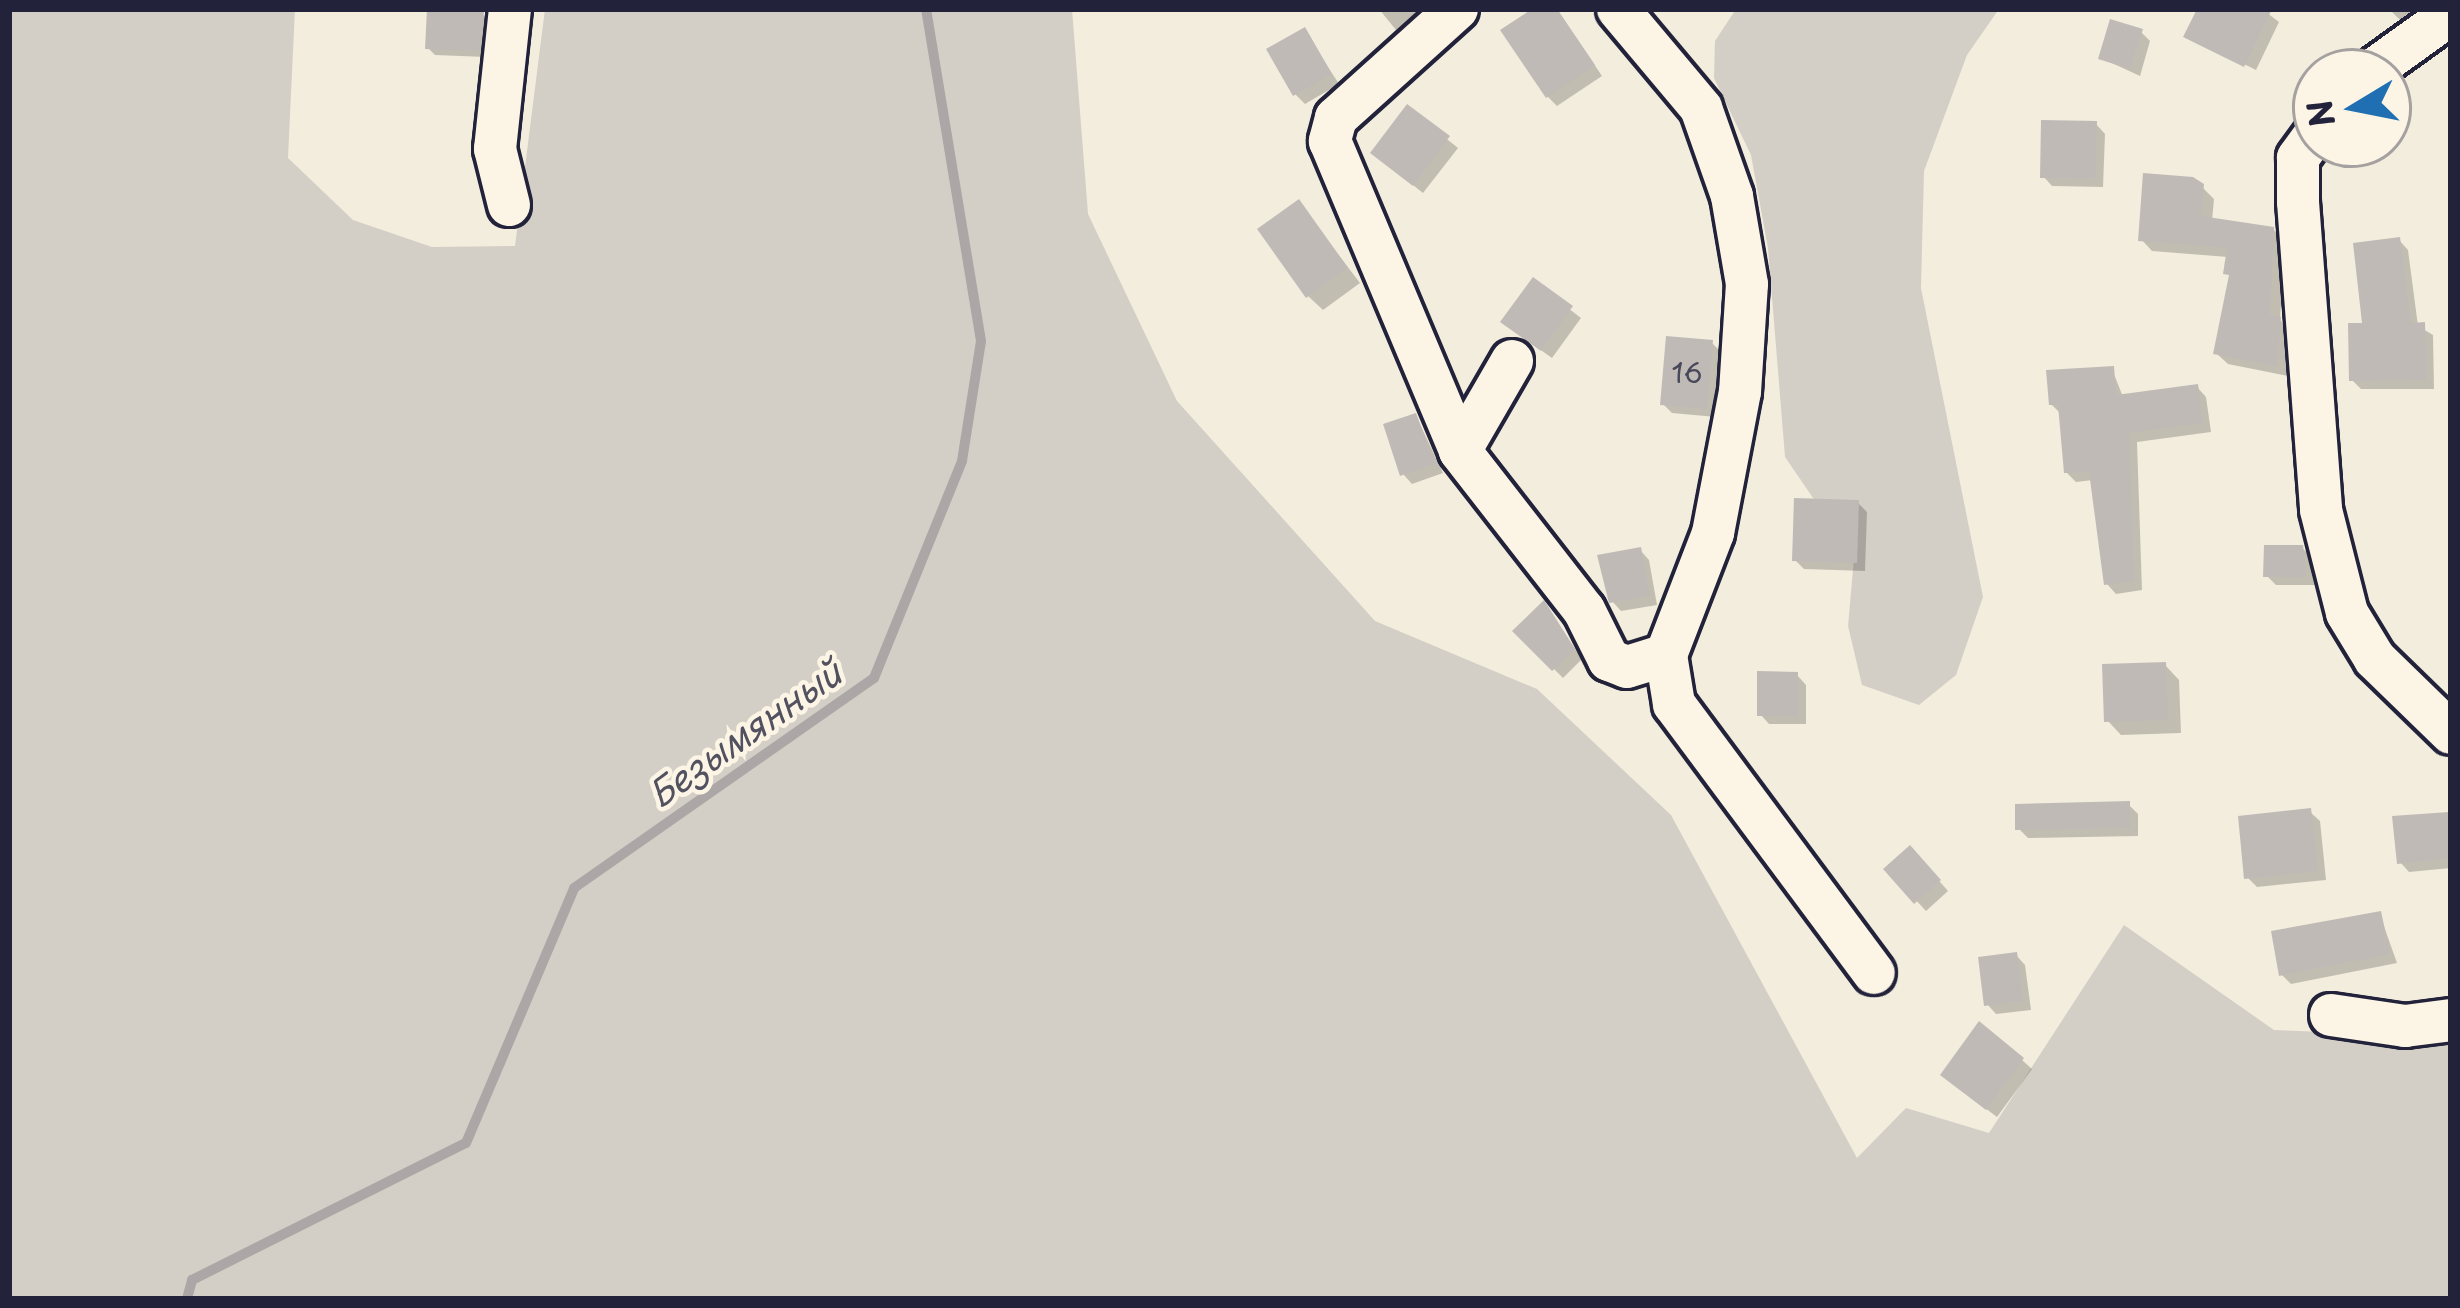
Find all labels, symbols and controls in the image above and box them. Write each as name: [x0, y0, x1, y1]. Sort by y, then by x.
north arrow: [2292, 48, 2412, 168]
text: N: [2293, 97, 2346, 131]
house number: 16: [1671, 356, 1703, 388]
water label: Безымянный: [639, 650, 849, 816]

